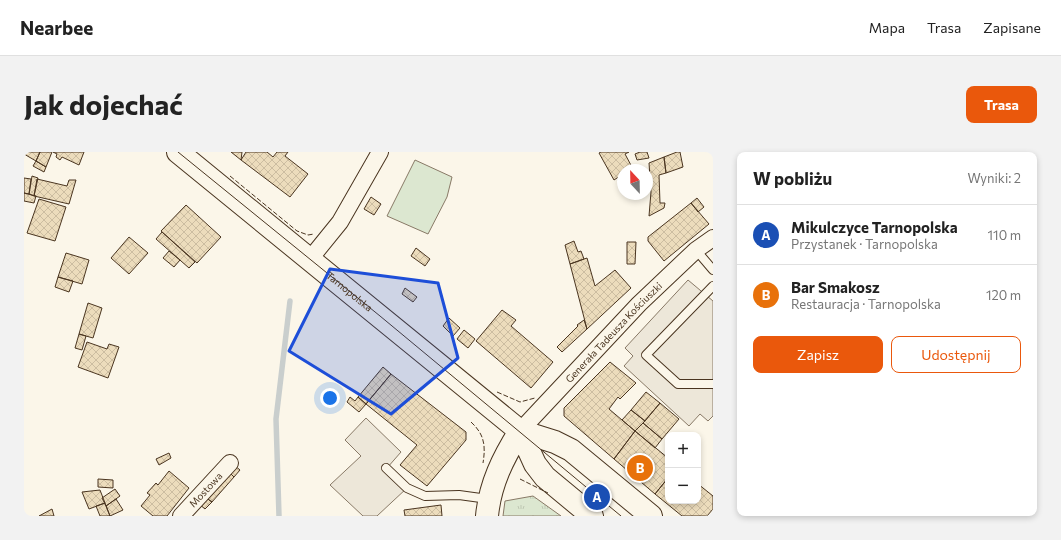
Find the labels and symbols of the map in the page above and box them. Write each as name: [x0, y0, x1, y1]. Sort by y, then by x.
north arrow: [617, 164, 653, 200]
street label: Tarnopolska: [324, 269, 375, 314]
street label: Generała Tadeusza Kościuszki: [563, 280, 664, 385]
your location: [320, 388, 340, 408]
pin: B: [627, 453, 653, 483]
street label: Mostowa: [186, 470, 224, 509]
pin: A: [584, 482, 610, 512]

